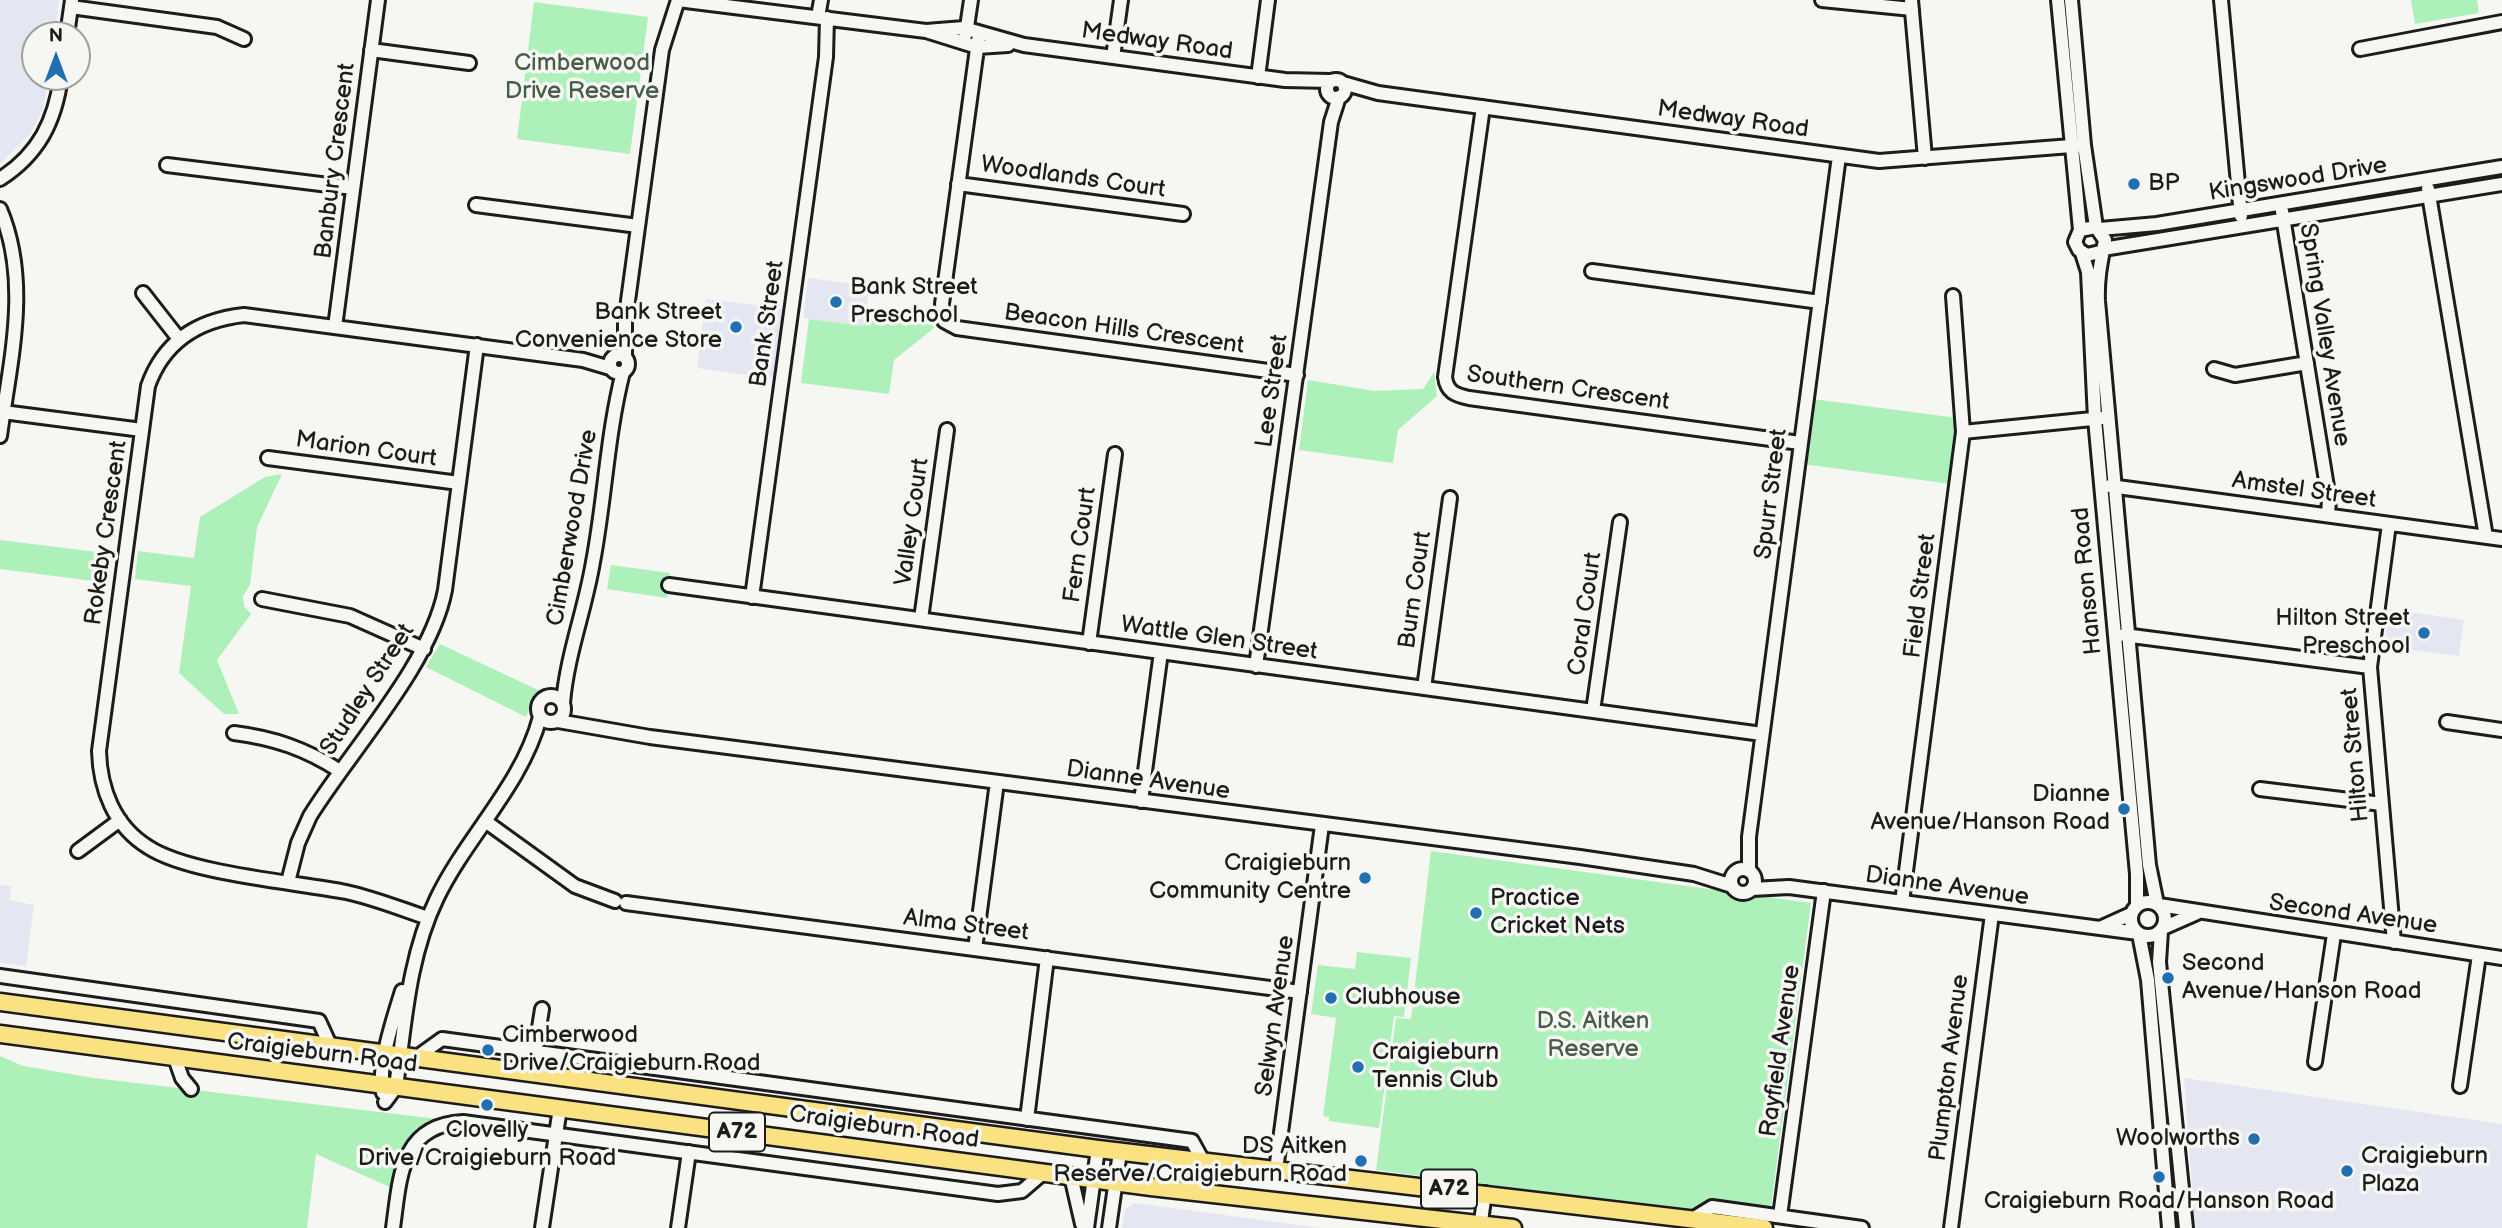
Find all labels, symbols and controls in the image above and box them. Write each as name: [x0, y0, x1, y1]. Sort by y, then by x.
street label: Medway Road: [1079, 17, 1235, 67]
north arrow: [21, 21, 91, 91]
text: N: [49, 25, 63, 48]
park label: Cimberwood Drive Reserve: [505, 50, 659, 106]
street label: Banbury Crescent: [310, 62, 362, 260]
street label: Medway Road: [1655, 95, 1811, 145]
street label: Woodlands Court: [979, 151, 1167, 205]
street label: Kingswood Drive: [2207, 152, 2389, 208]
place label: BP: [2148, 170, 2180, 198]
marker: BP: [2126, 176, 2142, 192]
street label: Spring Valley Avenue: [2292, 221, 2356, 449]
street label: Bank Street: [745, 259, 791, 389]
place label: Bank Street Preschool: [850, 274, 978, 330]
marker: Bank Street Preschool: [828, 294, 844, 310]
place label: Bank Street Convenience Store: [515, 299, 722, 355]
street label: Beacon Hills Crescent: [1002, 299, 1246, 361]
marker: Bank Street Convenience Store: [728, 319, 744, 335]
street label: Lee Street: [1251, 333, 1295, 449]
street label: Southern Crescent: [1465, 361, 1671, 417]
street label: Marion Court: [294, 426, 438, 474]
street label: Spurr Street: [1750, 427, 1794, 561]
street label: Cimberwood Drive: [542, 428, 604, 628]
street label: Rokeby Crescent: [80, 439, 134, 627]
street label: Valley Court: [890, 456, 936, 588]
street label: Amstel Street: [2230, 467, 2378, 515]
street label: Fern Court: [1059, 485, 1103, 605]
street label: Hanson Road: [2067, 506, 2109, 656]
street label: Burn Court: [1393, 529, 1439, 651]
street label: Field Street: [1899, 532, 1943, 660]
street label: Coral Court: [1563, 550, 1609, 678]
place label: Hilton Street Preschool: [2275, 605, 2410, 661]
street label: Wattle Glen Street: [1119, 611, 1319, 667]
street label: Studley Street: [315, 619, 421, 761]
marker: Hilton Street Preschool: [2416, 625, 2432, 641]
street label: Hilton Street: [2336, 687, 2376, 823]
street label: Dianne Avenue: [1064, 755, 1232, 807]
place label: Dianne Avenue/Hanson Road: [1870, 781, 2110, 837]
marker: Dianne Avenue/Hanson Road: [2116, 801, 2132, 817]
place label: Craigieburn Community Centre: [1149, 850, 1351, 906]
street label: Dianne Avenue: [1863, 861, 2031, 913]
marker: Craigieburn Community Centre: [1357, 870, 1373, 886]
place label: Practice Cricket Nets: [1490, 885, 1625, 941]
street label: Second Avenue: [2267, 889, 2439, 941]
street label: Alma Street: [902, 904, 1030, 948]
marker: Practice Cricket Nets: [1468, 905, 1484, 921]
street label: Selwyn Avenue: [1250, 934, 1302, 1098]
place label: Second Avenue/Hanson Road: [2182, 950, 2422, 1006]
street label: Rayfield Avenue: [1755, 963, 1807, 1139]
marker: Second Avenue/Hanson Road: [2160, 970, 2176, 986]
street label: Plumpton Avenue: [1924, 973, 1976, 1163]
place label: Clubhouse: [1345, 984, 1460, 1012]
marker: Clubhouse: [1323, 990, 1339, 1006]
park label: D.S. Aitken Reserve: [1537, 1008, 1649, 1064]
place label: Cimberwood Drive/Craigieburn Road: [502, 1022, 761, 1078]
street label: Craigieburn Road: [225, 1028, 419, 1080]
place label: Craigieburn Tennis Club: [1372, 1039, 1499, 1095]
marker: Cimberwood Drive/Craigieburn Road: [480, 1042, 496, 1058]
marker: Craigieburn Tennis Club: [1350, 1059, 1366, 1075]
marker: Clovelly Drive/Craigieburn Road: [479, 1097, 495, 1113]
street label: Craigieburn Road: [787, 1100, 981, 1156]
road number: A72: [709, 1112, 765, 1152]
place label: Clovelly Drive/Craigieburn Road: [358, 1117, 616, 1173]
place label: Woolworths: [2116, 1125, 2240, 1153]
marker: Woolworths: [2246, 1131, 2262, 1147]
place label: DS Aitken Reserve/Craigieburn Road: [1053, 1133, 1347, 1189]
place label: Craigieburn Plaza: [2361, 1143, 2488, 1199]
marker: DS Aitken Reserve/Craigieburn Road: [1353, 1153, 1369, 1169]
marker: Craigieburn Plaza: [2339, 1163, 2355, 1179]
marker: Craigieburn Road/Hanson Road: [2151, 1169, 2167, 1185]
road number: A72: [1421, 1170, 1477, 1208]
place label: Craigieburn Road/Hanson Road: [1984, 1188, 2334, 1216]

